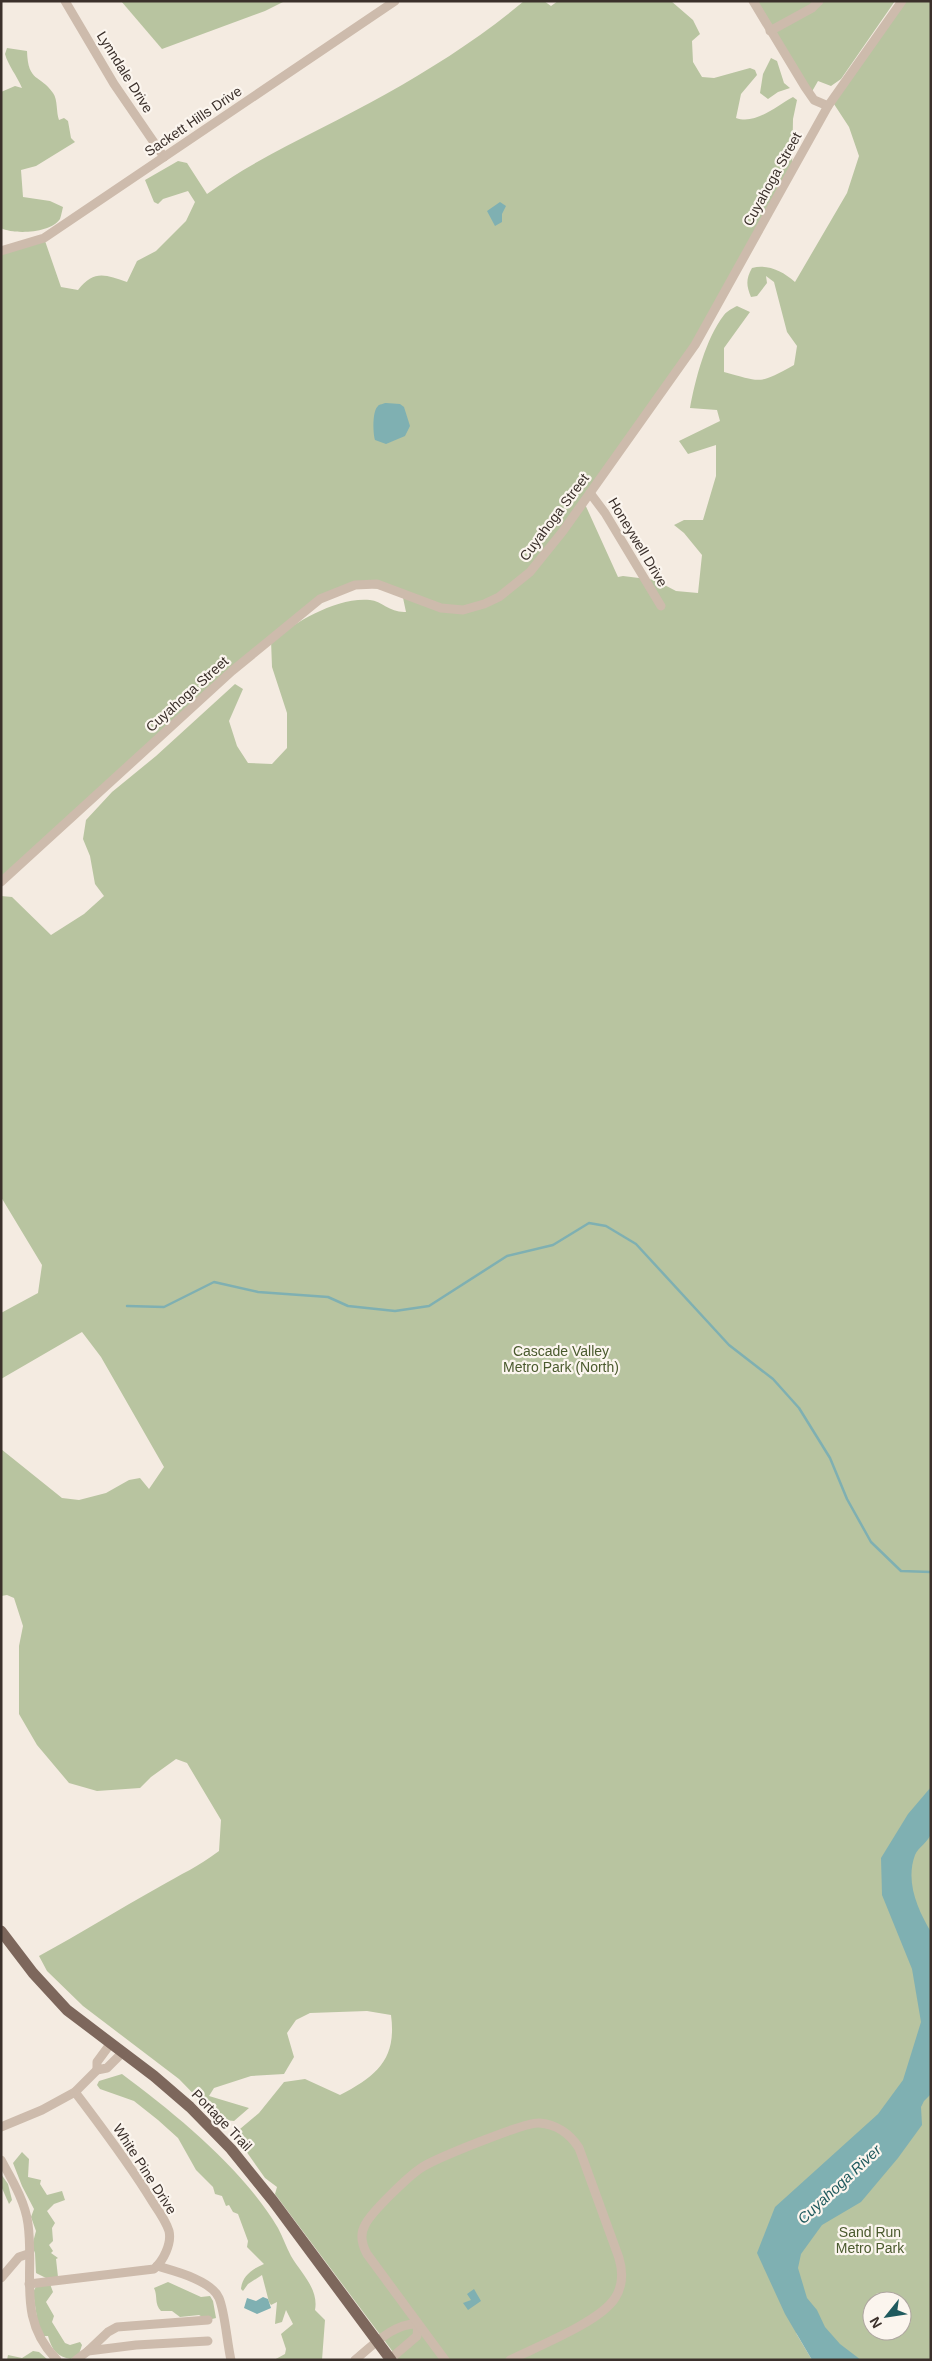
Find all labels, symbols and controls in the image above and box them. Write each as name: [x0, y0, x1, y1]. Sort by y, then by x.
street label: Lynndale Drive: [94, 28, 157, 116]
street label: Sackett Hills Drive: [141, 82, 245, 159]
street label: Cuyahoga Street: [740, 129, 805, 229]
street label: Cuyahoga Street: [516, 470, 592, 564]
street label: Honeywell Drive: [605, 495, 671, 590]
street label: Cuyahoga Street: [143, 653, 231, 735]
park label: Cascade Valley Metro Park (North): [503, 1343, 619, 1375]
street label: Portage Trail: [189, 2086, 255, 2154]
street label: White Pine Drive: [110, 2121, 180, 2217]
water label: Cuyahoga River: [794, 2140, 885, 2227]
park label: Sand Run Metro Park: [836, 2224, 905, 2256]
north arrow: [862, 2291, 912, 2341]
text: N: [866, 2314, 885, 2331]

